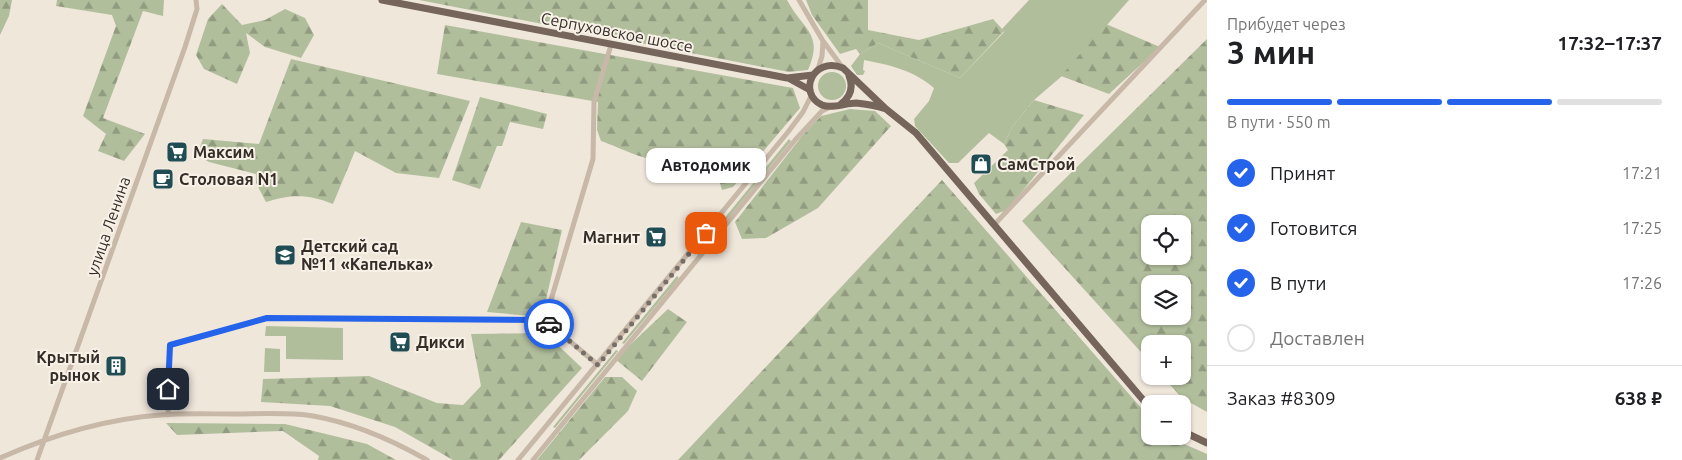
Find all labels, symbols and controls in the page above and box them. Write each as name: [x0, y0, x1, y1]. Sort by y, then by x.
street label: Серпуховское шоссе: [539, 8, 695, 56]
text: Прибудет через: [1227, 15, 1346, 33]
text: 17:32–17:37: [1557, 32, 1662, 54]
text: 3 мин: [1227, 34, 1315, 70]
text: В пути · 550 m: [1227, 113, 1330, 131]
supermarket icon: Максим: [165, 140, 189, 164]
place label: Максим: [193, 143, 254, 161]
callout: Автодомик: [646, 148, 766, 183]
shop icon: СамСтрой: [969, 152, 993, 176]
place label: СамСтрой: [997, 155, 1075, 173]
text: Автодомик: [661, 156, 751, 174]
icon: check: [1227, 159, 1255, 187]
text: Принят: [1270, 162, 1335, 184]
text: 17:21: [1622, 164, 1662, 182]
cafe icon: Столовая N1: [151, 167, 175, 191]
place label: Столовая N1: [179, 170, 278, 188]
street label: улица Ленина: [83, 174, 133, 278]
pin: [685, 212, 727, 254]
icon: check: [1227, 214, 1255, 242]
map controls: [1141, 215, 1191, 445]
button: locate: [1141, 215, 1191, 265]
text: Готовится: [1270, 217, 1357, 239]
icon: bag: [692, 219, 720, 247]
text: 17:25: [1622, 219, 1662, 237]
supermarket icon: Магнит: [644, 225, 668, 249]
place label: Магнит: [583, 228, 640, 246]
place label: Детский сад №11 «Капелька»: [301, 237, 433, 273]
school or university icon: Детский сад №11 «Капелька»: [273, 243, 297, 267]
icon: check: [1227, 269, 1255, 297]
text: В пути: [1270, 272, 1327, 294]
text: 17:26: [1622, 274, 1662, 292]
button: layers: [1141, 275, 1191, 325]
courier: [524, 299, 574, 349]
icon: car: [535, 310, 563, 338]
text: Доставлен: [1270, 327, 1365, 349]
supermarket icon: Дикси: [388, 330, 412, 354]
place label: Дикси: [416, 333, 465, 351]
button: +: [1141, 335, 1191, 385]
place label: Крытый рынок: [36, 348, 100, 384]
building icon: Крытый рынок: [104, 354, 128, 378]
pin: [147, 368, 189, 410]
icon: home: [154, 375, 182, 403]
text: Заказ #8309: [1227, 387, 1336, 409]
text: 638 ₽: [1615, 387, 1662, 409]
button: −: [1141, 395, 1191, 445]

